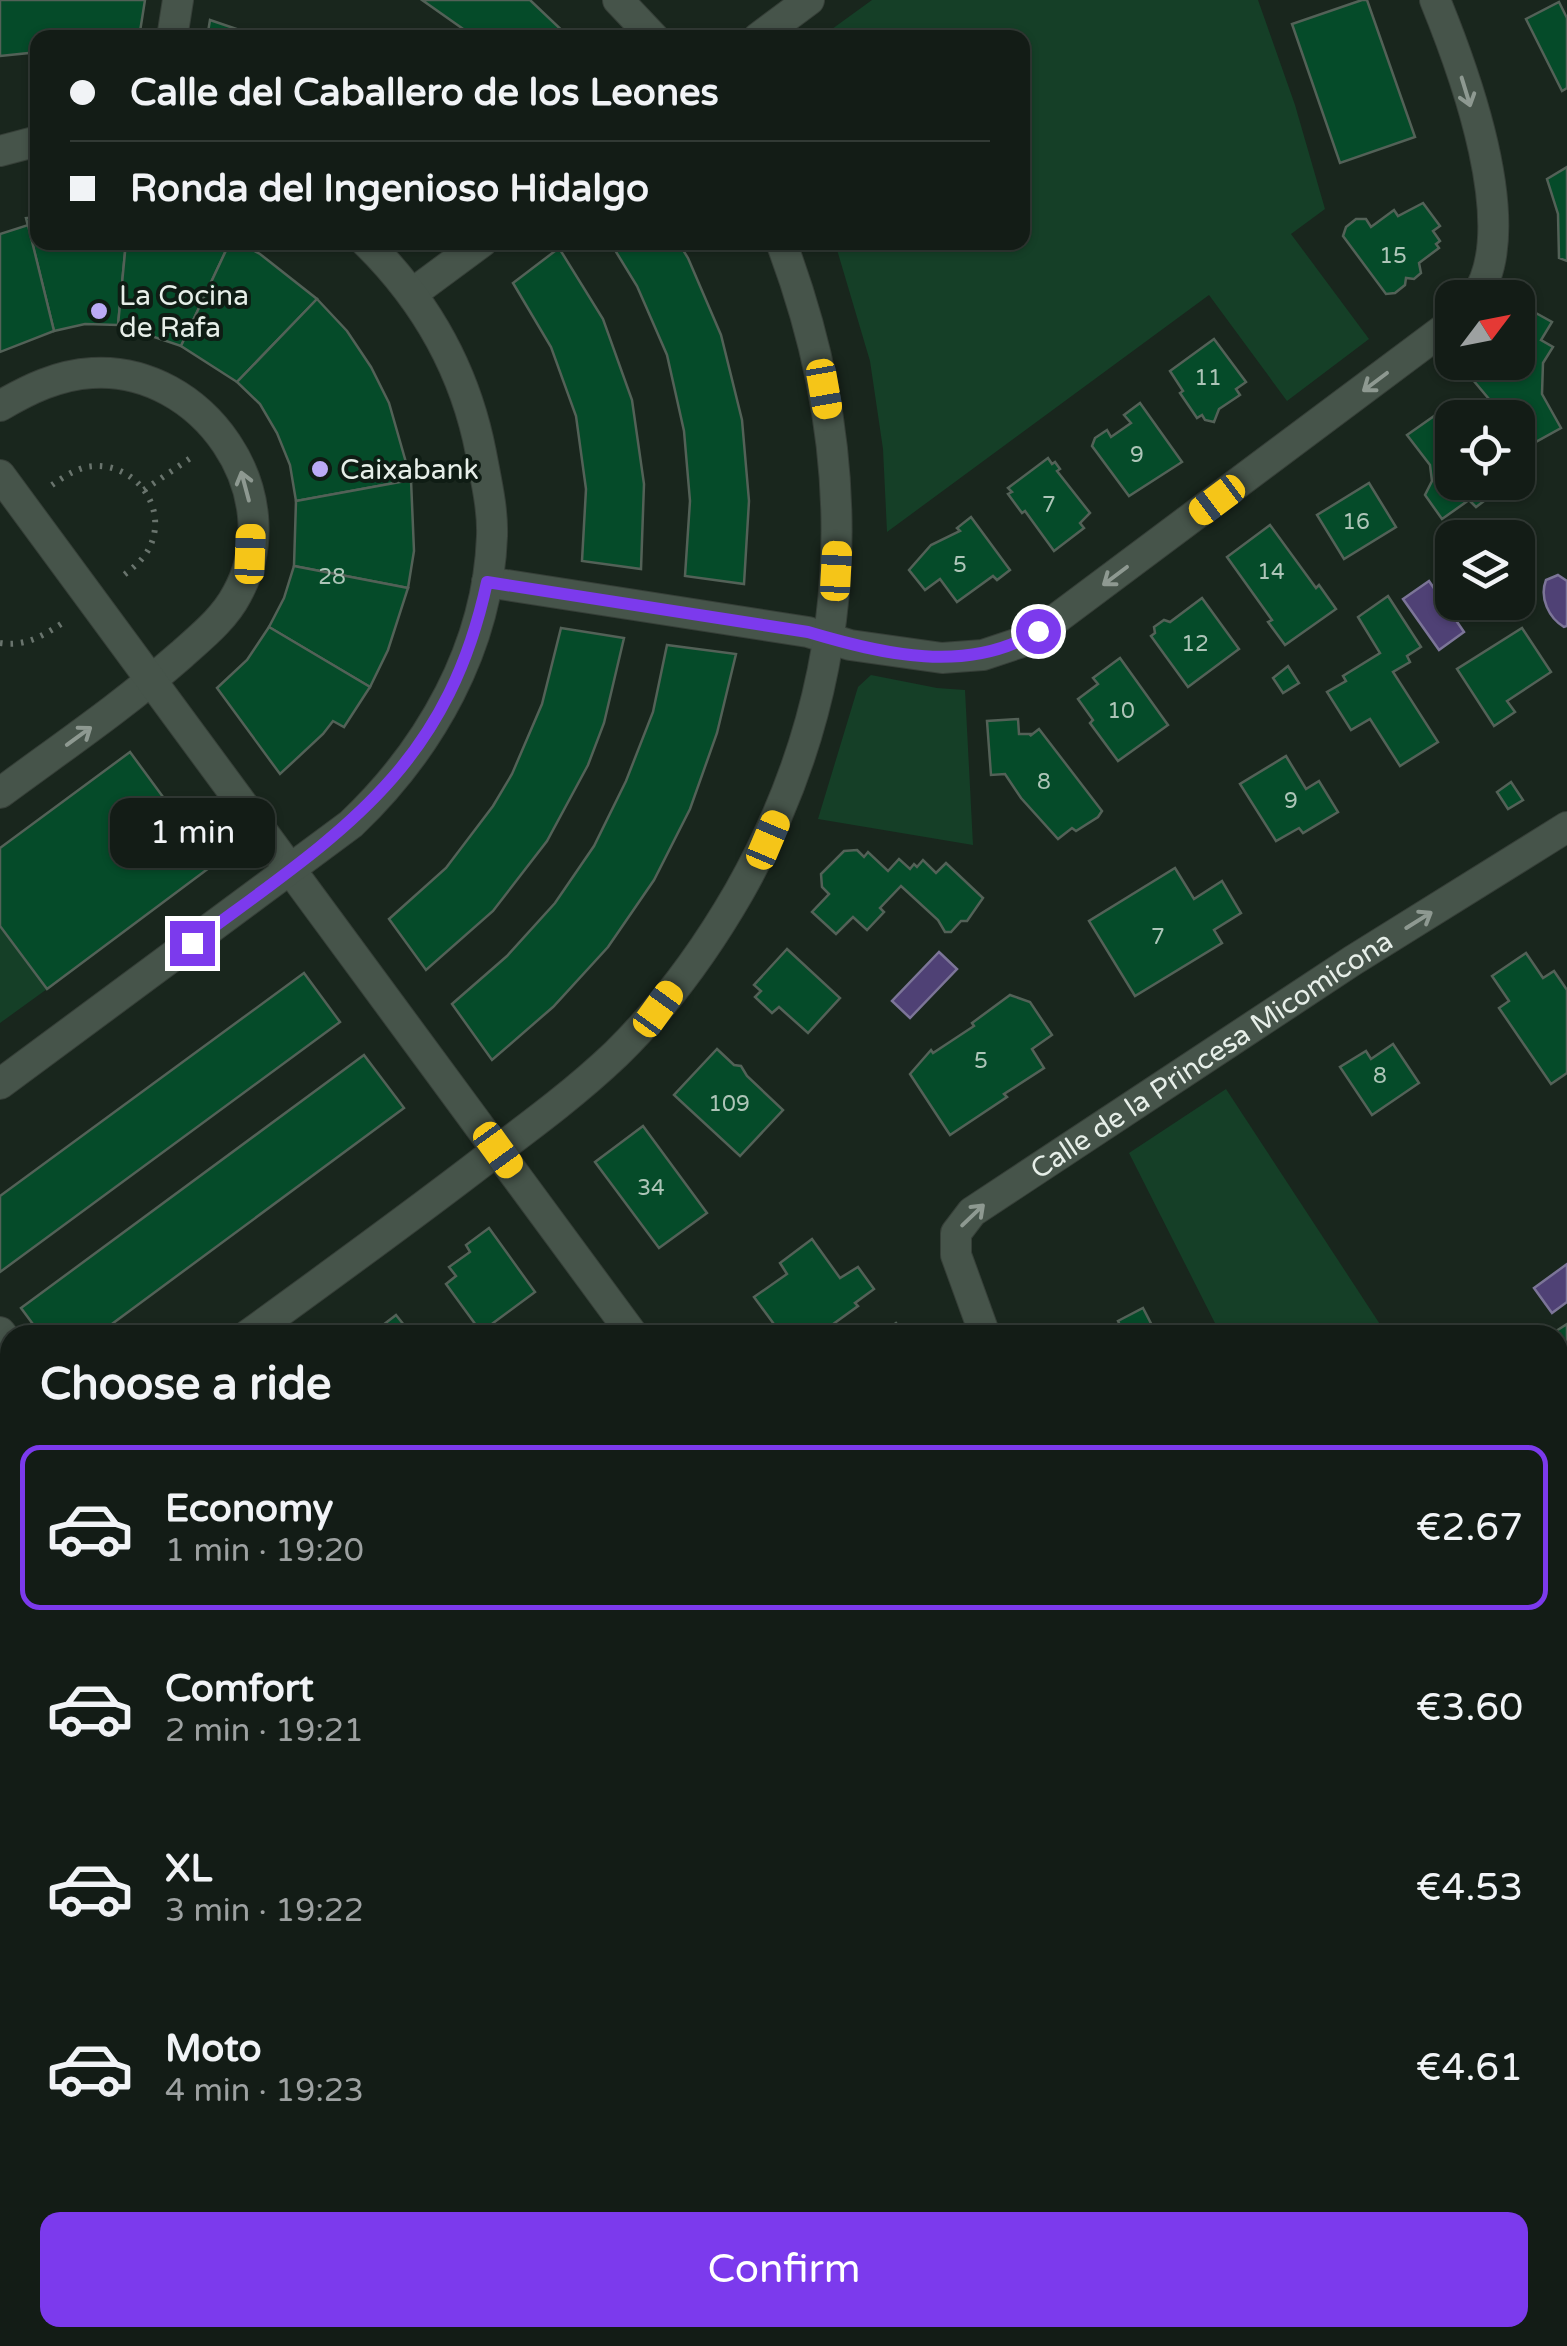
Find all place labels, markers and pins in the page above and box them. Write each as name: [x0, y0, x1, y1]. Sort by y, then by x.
place label: La Cocina de Rafa: [119, 279, 249, 345]
marker: La Cocina de Rafa: [88, 300, 110, 322]
place label: Caixabank: [340, 453, 479, 487]
marker: Caixabank: [309, 458, 331, 480]

